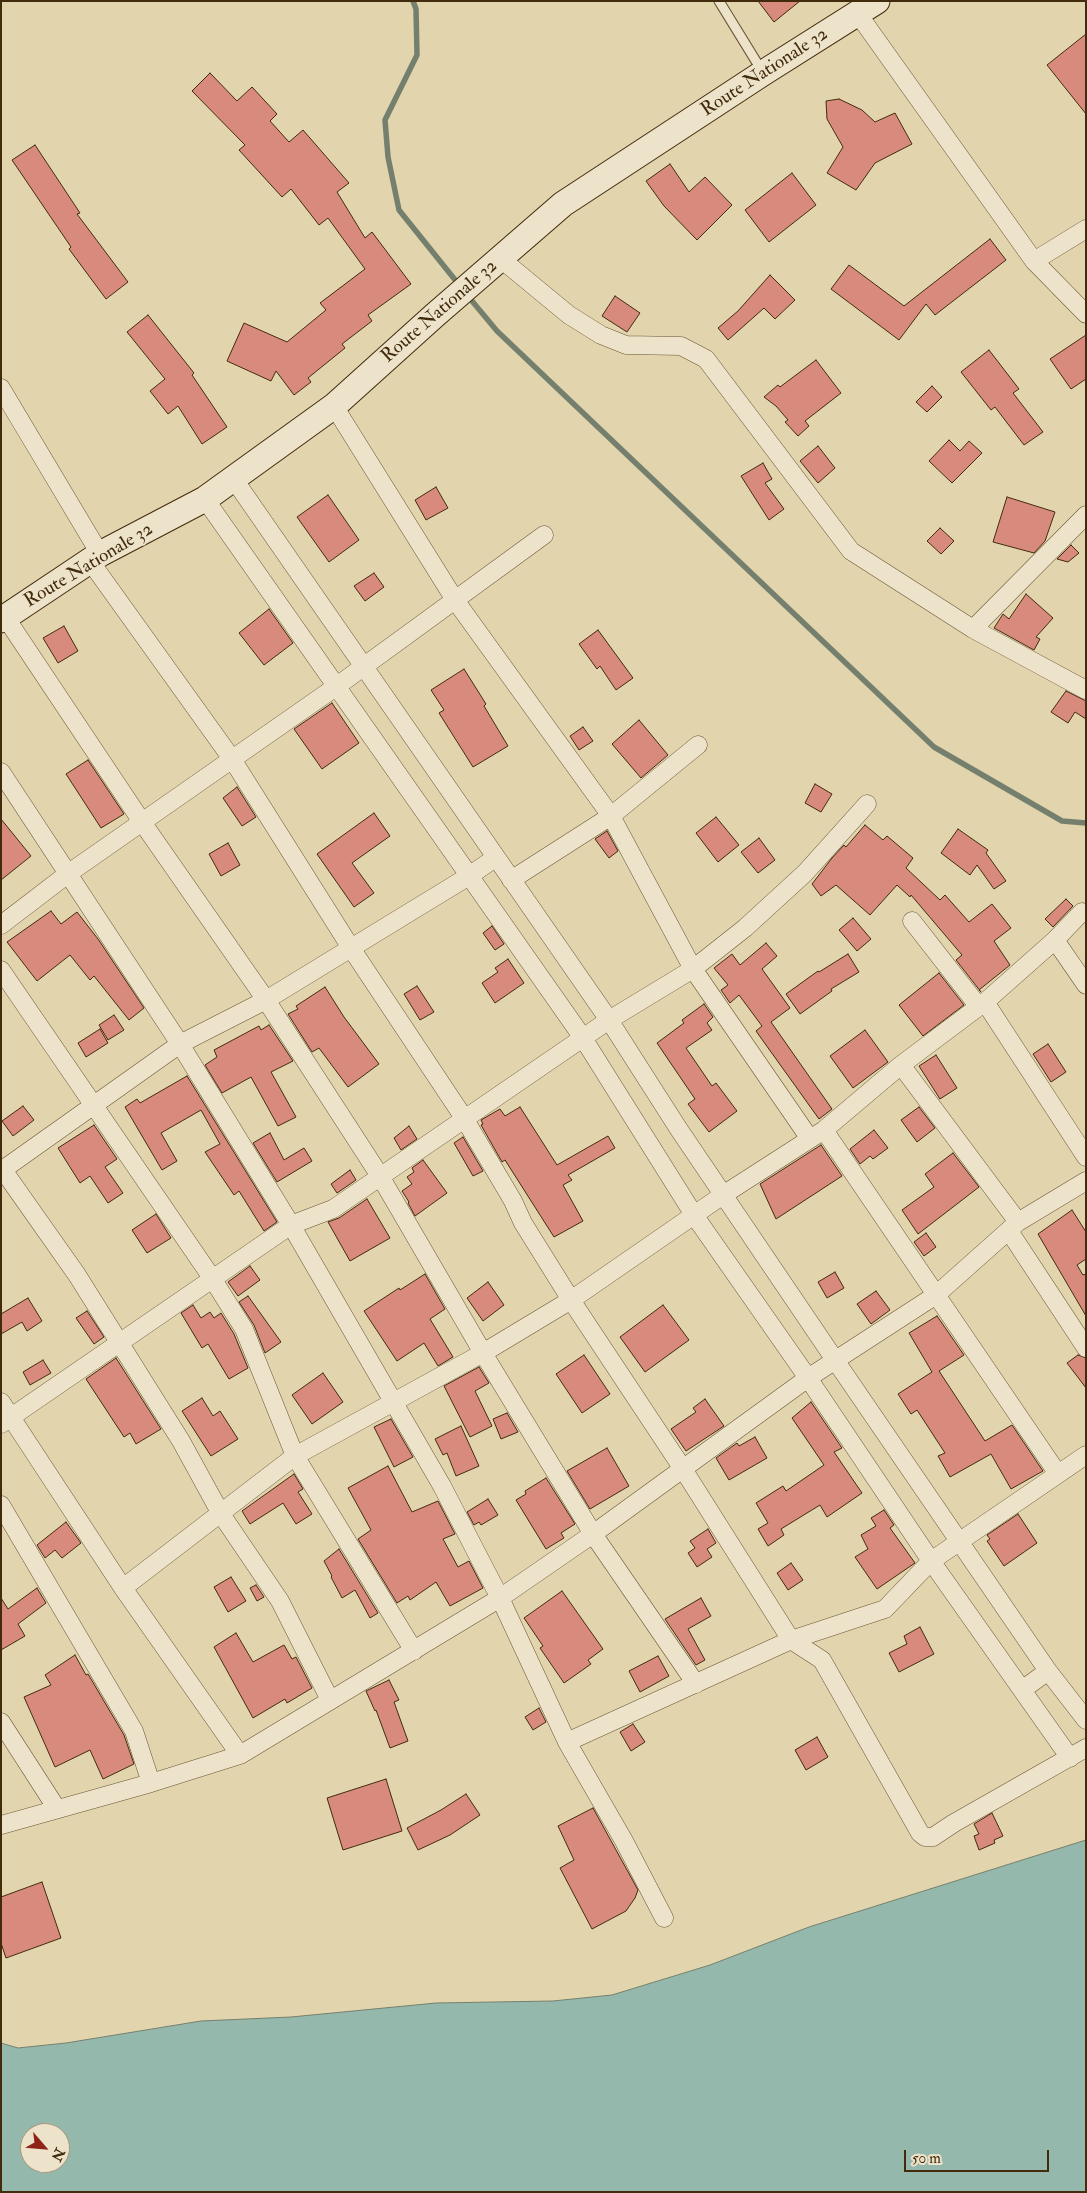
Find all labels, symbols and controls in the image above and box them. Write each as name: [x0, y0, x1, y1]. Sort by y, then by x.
street label: Route Nationale 32: [697, 24, 833, 122]
street label: Route Nationale 32: [377, 255, 503, 369]
street label: Route Nationale 32: [20, 519, 158, 613]
north arrow: [20, 2123, 70, 2173]
scale bar: [907, 2140, 1052, 2172]
text: N: [48, 2145, 68, 2164]
text: 50 m: [912, 2149, 941, 2168]

